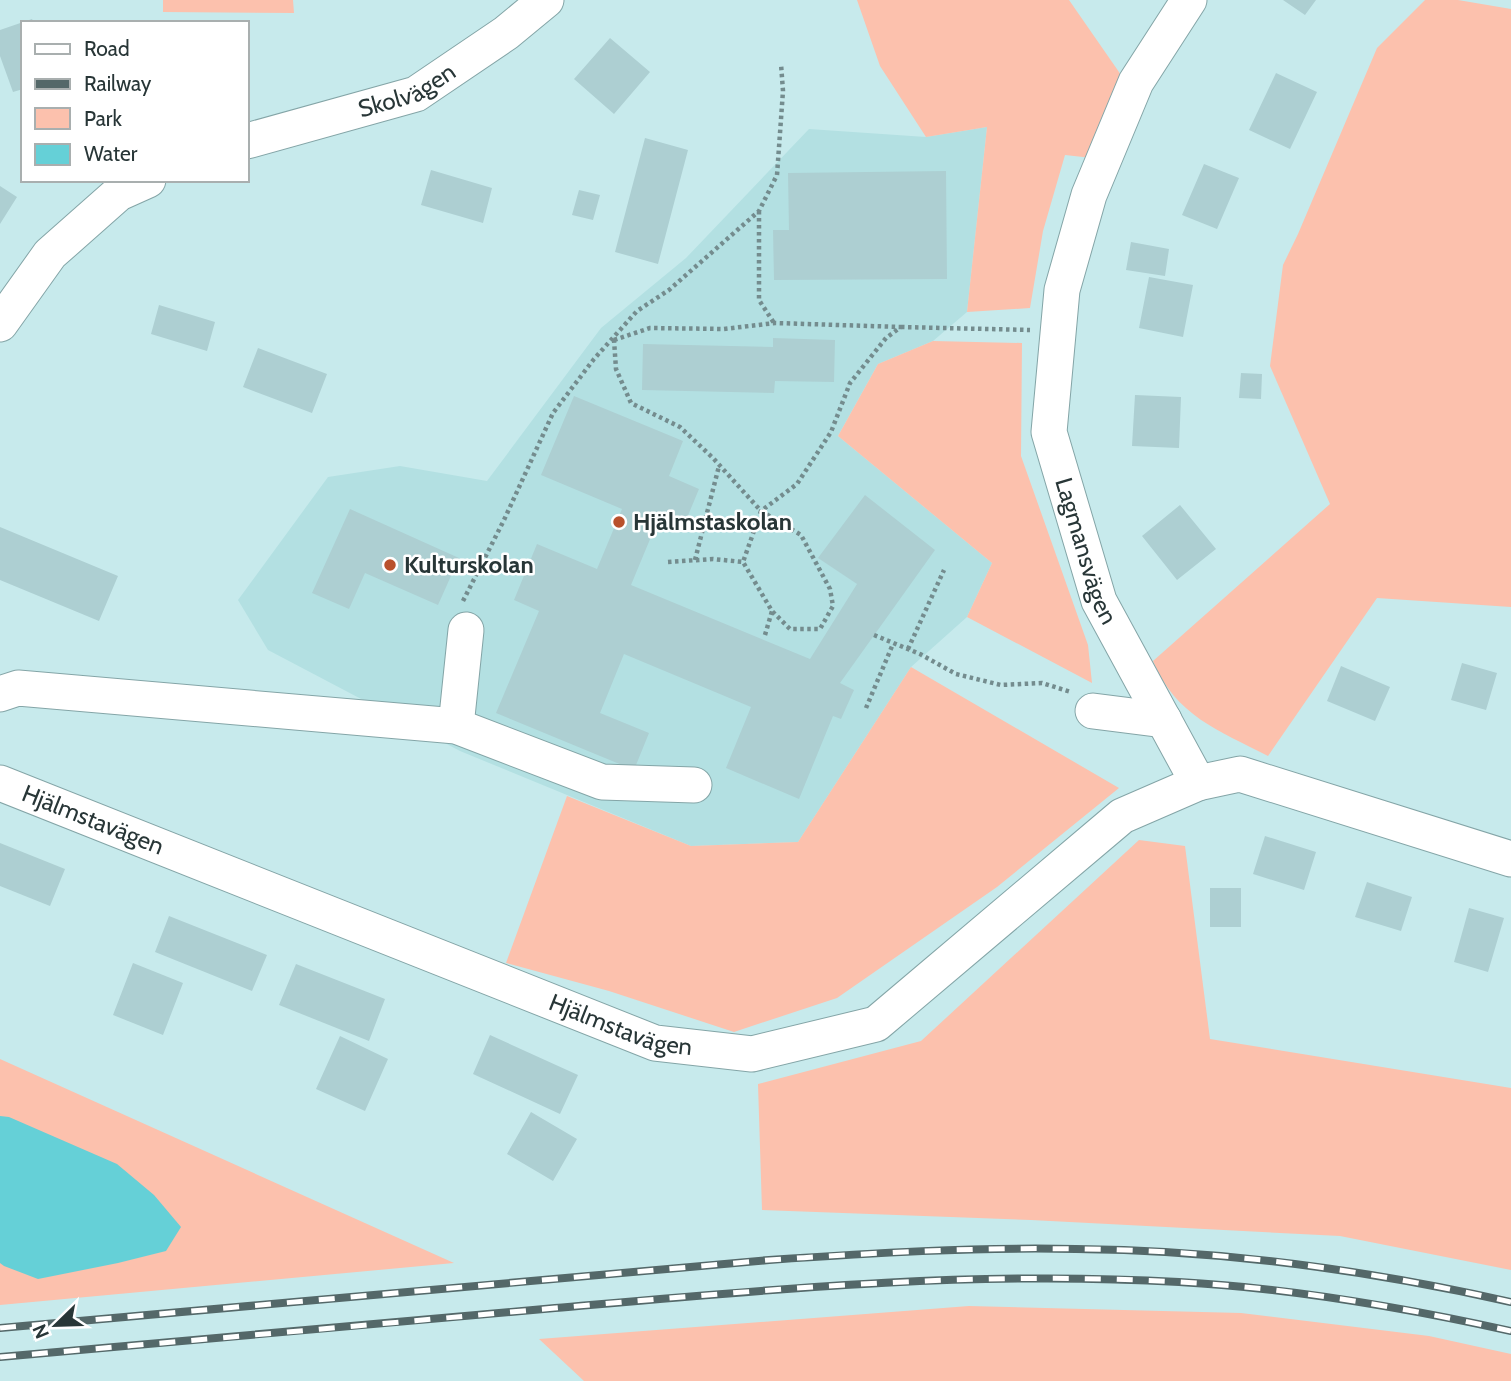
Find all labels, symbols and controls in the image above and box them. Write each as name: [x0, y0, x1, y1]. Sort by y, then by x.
legend: [21, 21, 248, 182]
text: Road: [84, 36, 130, 61]
street label: Skolvägen: [355, 57, 461, 123]
text: Railway: [84, 71, 152, 96]
text: Park: [84, 106, 122, 131]
text: Water: [84, 141, 138, 166]
street label: Lagmansvägen: [1049, 474, 1124, 629]
place label: Hjälmstaskolan: [633, 507, 792, 536]
marker: Hjälmstaskolan: [611, 514, 627, 530]
place label: Kulturskolan: [404, 550, 534, 579]
marker: Kulturskolan: [382, 557, 398, 573]
street label: Hjälmstavägen: [18, 778, 168, 861]
street label: Hjälmstavägen: [545, 987, 694, 1061]
north arrow: [21, 1290, 91, 1360]
text: N: [28, 1321, 54, 1342]

